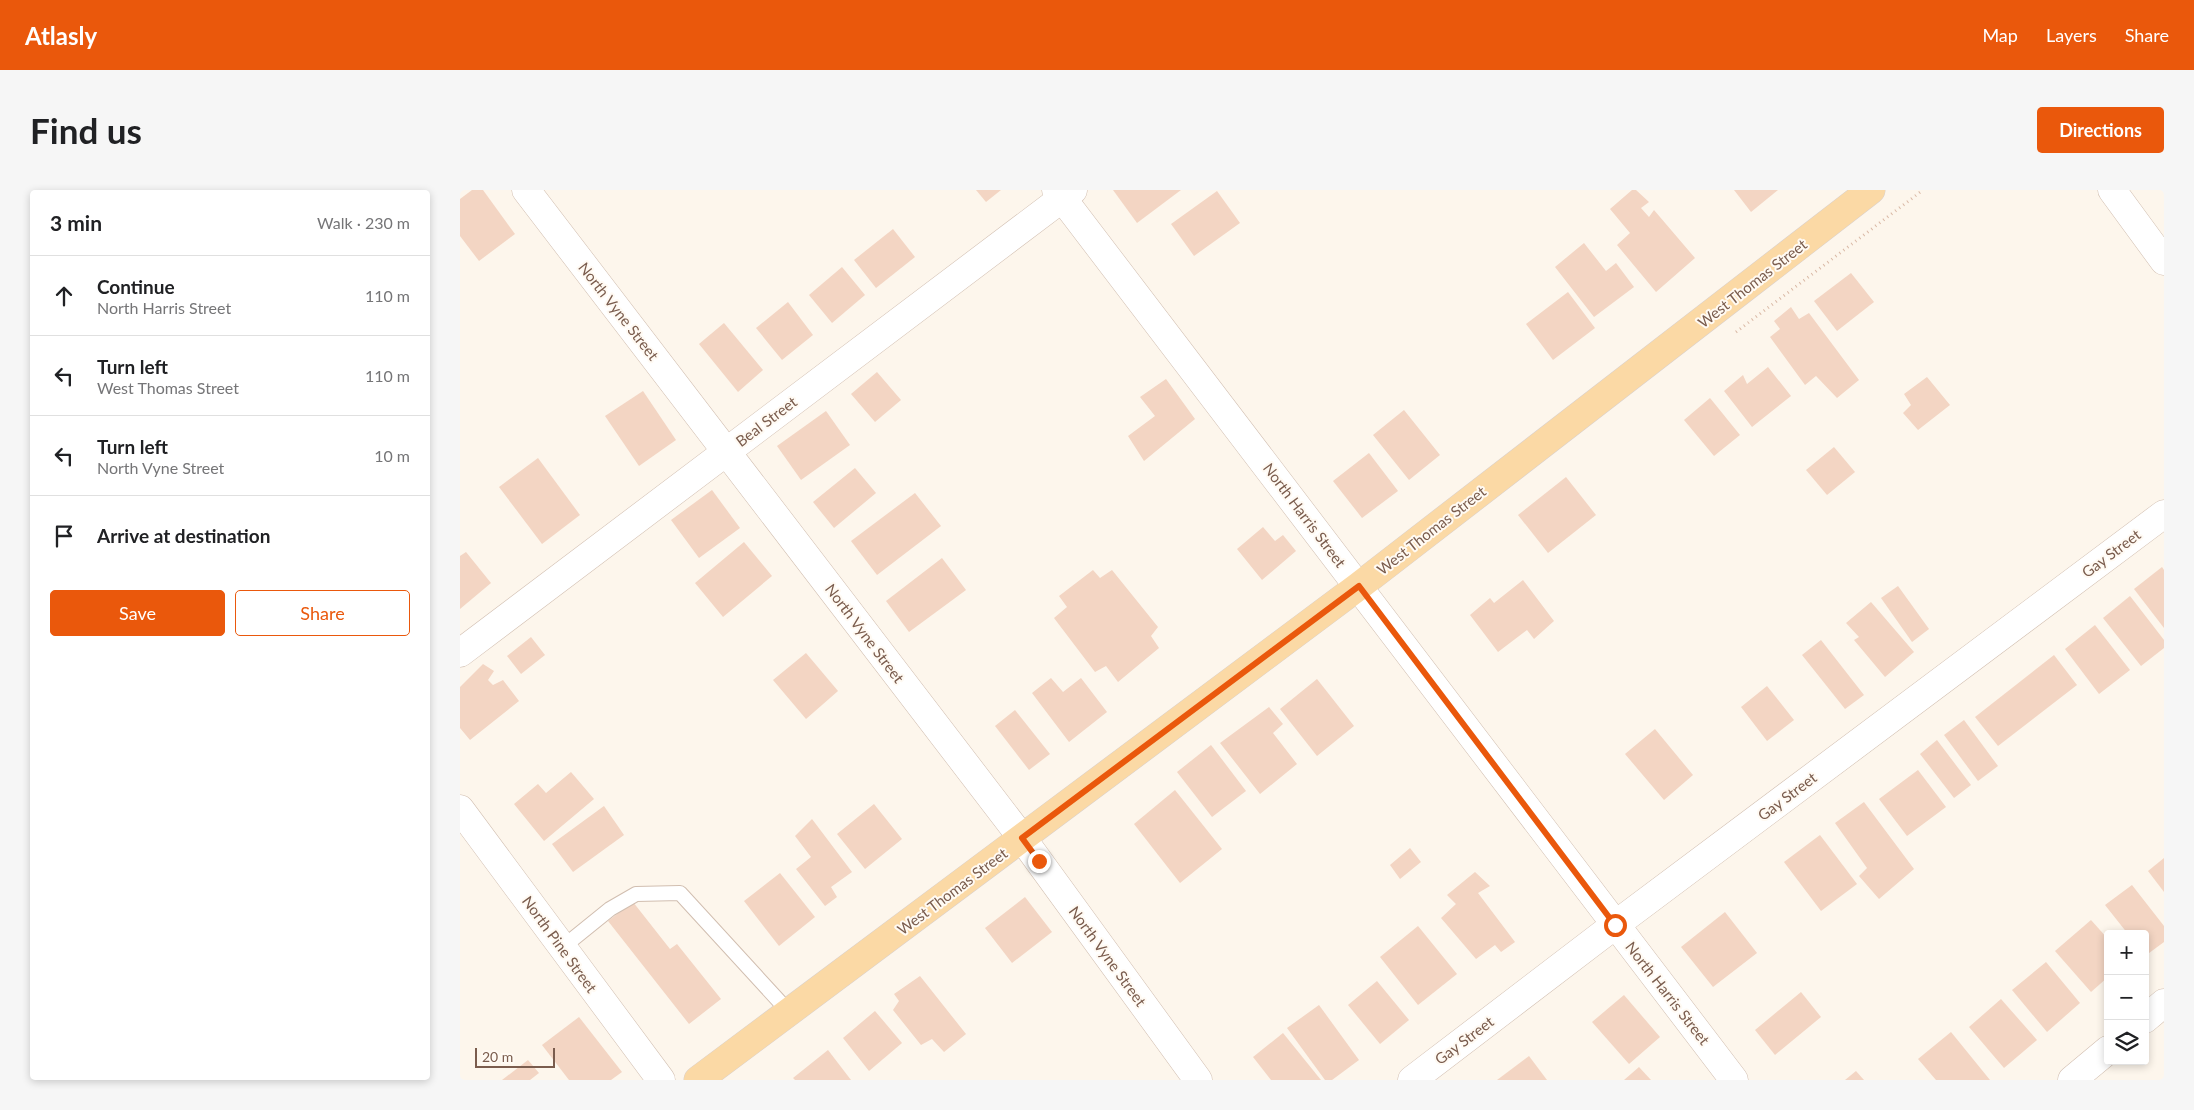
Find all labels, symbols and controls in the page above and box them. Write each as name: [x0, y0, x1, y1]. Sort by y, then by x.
text: Atlasly: [25, 21, 97, 50]
text: Map: [1982, 24, 2018, 46]
text: Layers: [2046, 24, 2097, 46]
text: Share: [2125, 24, 2169, 46]
button: Directions: [2037, 107, 2164, 153]
text: Find us: [30, 109, 142, 151]
text: 3 min: [50, 210, 102, 235]
text: Walk · 230 m: [317, 213, 410, 232]
street label: West Thomas Street: [1694, 235, 1810, 331]
street label: North Vyne Street: [575, 258, 663, 364]
text: Continue: [97, 275, 175, 298]
icon: ahead: [50, 282, 78, 310]
text: 110 m: [365, 286, 410, 305]
text: North Harris Street: [97, 298, 231, 317]
text: Turn left: [97, 355, 168, 378]
icon: left: [50, 362, 78, 390]
text: 110 m: [365, 366, 410, 385]
text: West Thomas Street: [97, 378, 239, 397]
street label: Beal Street: [732, 392, 801, 450]
text: Turn left: [97, 435, 168, 458]
icon: left: [50, 442, 78, 470]
text: 10 m: [374, 446, 410, 465]
text: North Vyne Street: [97, 458, 224, 477]
street label: North Harris Street: [1260, 459, 1350, 571]
street label: West Thomas Street: [1373, 482, 1489, 578]
icon: arrive: [50, 522, 78, 550]
text: Arrive at destination: [97, 524, 270, 547]
street label: Gay Street: [2078, 525, 2144, 581]
street label: North Vyne Street: [822, 580, 908, 687]
button: Save: [50, 590, 225, 636]
button: Share: [235, 590, 410, 636]
street label: Gay Street: [1754, 768, 1820, 824]
street label: West Thomas Street: [893, 843, 1011, 938]
route end: [1028, 850, 1051, 873]
street label: North Pine Street: [519, 892, 601, 996]
street label: North Vyne Street: [1066, 902, 1151, 1010]
route start: [1604, 914, 1627, 937]
map controls: [2104, 930, 2149, 1065]
button: +: [2104, 930, 2149, 975]
street label: North Harris Street: [1622, 938, 1714, 1049]
button: −: [2104, 975, 2149, 1020]
street label: Gay Street: [1431, 1012, 1497, 1068]
button: layers: [2104, 1020, 2149, 1065]
scale bar: [475, 1045, 555, 1068]
text: 20 m: [482, 1048, 513, 1065]

